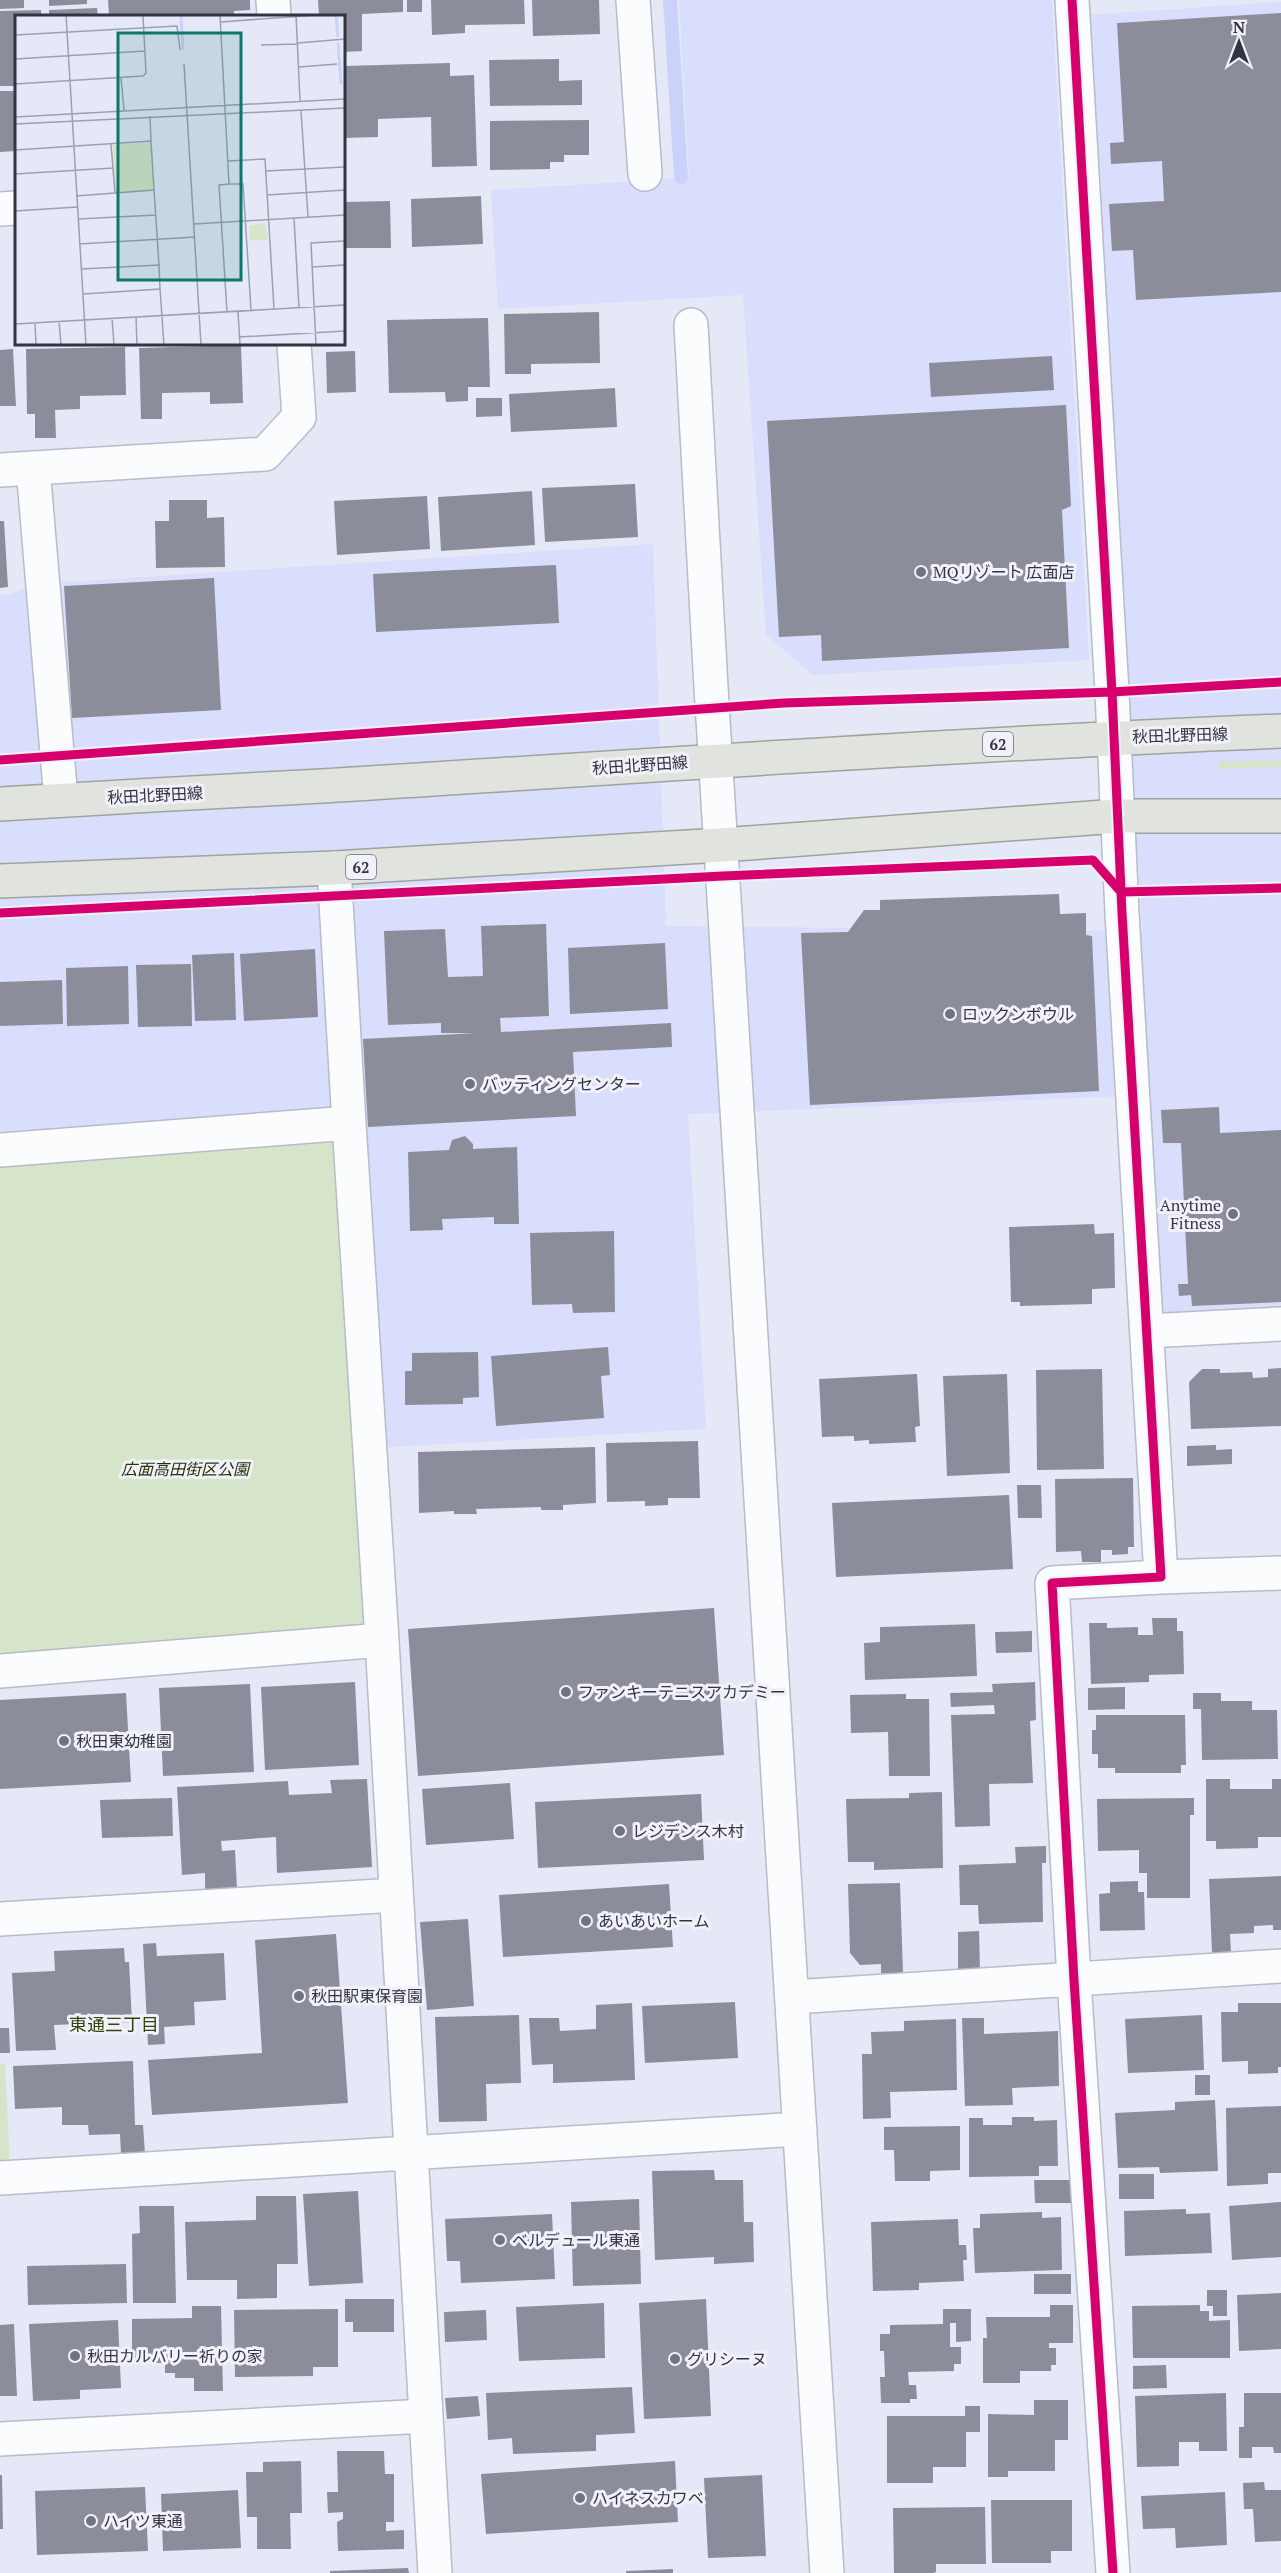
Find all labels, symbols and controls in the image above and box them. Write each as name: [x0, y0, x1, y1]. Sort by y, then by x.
north arrow: [1209, 12, 1269, 72]
inset map: [15, 15, 345, 345]
text: N: [1233, 16, 1245, 38]
place label: MQリゾート 広面店: [933, 561, 1075, 583]
marker: MQリゾート 広面店: [914, 565, 928, 579]
street label: 秋田北野田線: [1132, 722, 1228, 748]
road number: 62: [983, 732, 1013, 756]
street label: 秋田北野田線: [591, 751, 689, 779]
street label: 秋田北野田線: [106, 782, 204, 808]
road number: 62: [346, 855, 376, 879]
place label: ロックンボウル: [962, 1003, 1074, 1025]
marker: ロックンボウル: [943, 1007, 957, 1021]
place label: バッティングセンター: [482, 1073, 641, 1095]
marker: バッティングセンター: [463, 1077, 477, 1091]
place label: Anytime Fitness: [1160, 1194, 1221, 1234]
marker: Anytime Fitness: [1226, 1207, 1240, 1221]
park label: 広面高田街区公園: [121, 1458, 251, 1480]
place label: ファンキーテニスアカデミー: [578, 1681, 786, 1703]
marker: ファンキーテニスアカデミー: [559, 1685, 573, 1699]
place label: 秋田東幼稚園: [76, 1730, 172, 1752]
marker: 秋田東幼稚園: [57, 1734, 71, 1748]
place label: レジデンス木村: [632, 1820, 744, 1842]
marker: レジデンス木村: [613, 1824, 627, 1838]
place label: あいあいホーム: [598, 1910, 710, 1932]
marker: あいあいホーム: [579, 1914, 593, 1928]
place label: 秋田駅東保育園: [311, 1985, 423, 2007]
marker: 秋田駅東保育園: [292, 1989, 306, 2003]
district label: 東通三丁目: [69, 2012, 159, 2036]
place label: ベルデュール東通: [512, 2229, 640, 2251]
marker: ベルデュール東通: [493, 2233, 507, 2247]
place label: 秋田カルバリー祈りの家: [87, 2345, 263, 2367]
place label: グリシーヌ: [687, 2348, 767, 2370]
marker: 秋田カルバリー祈りの家: [68, 2349, 82, 2363]
marker: グリシーヌ: [668, 2352, 682, 2366]
place label: ハイネスカワベ: [592, 2487, 704, 2509]
marker: ハイネスカワベ: [573, 2491, 587, 2505]
place label: ハイツ東通: [103, 2510, 183, 2532]
marker: ハイツ東通: [84, 2514, 98, 2528]

